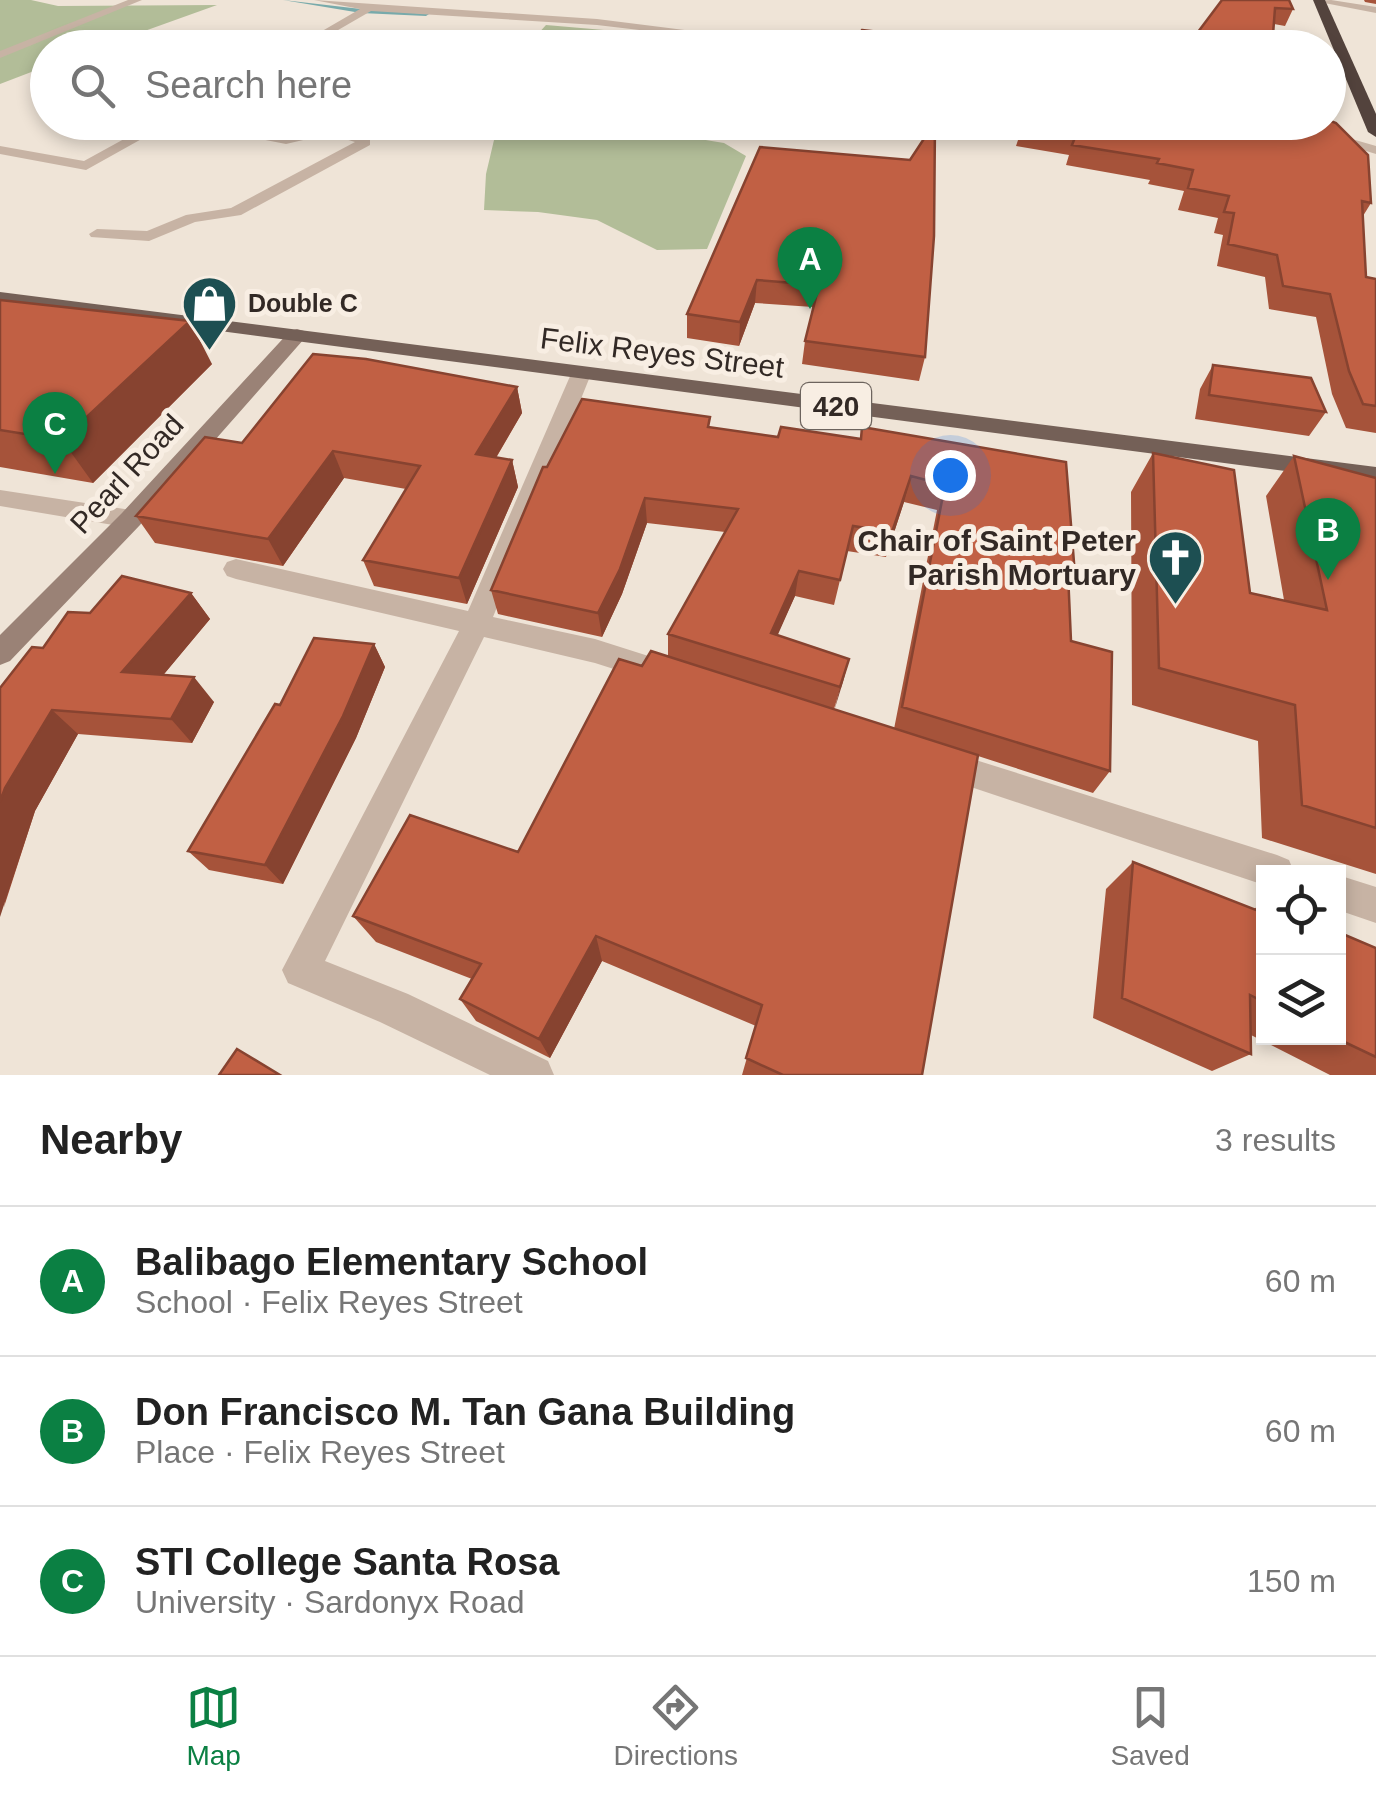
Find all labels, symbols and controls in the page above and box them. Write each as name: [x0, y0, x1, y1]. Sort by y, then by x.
search box: [30, 30, 1346, 140]
icon: search: [65, 58, 120, 113]
text: Search here: [145, 64, 352, 106]
pin: A: [778, 226, 842, 309]
shop icon: Double C: [179, 273, 239, 352]
place label: Double C: [248, 289, 358, 317]
street label: Felix Reyes Street: [538, 321, 786, 384]
road number: 420: [801, 383, 871, 429]
pin: C: [22, 392, 88, 474]
street label: Pearl Road: [63, 408, 190, 540]
your location: [925, 450, 976, 501]
pin: B: [1296, 498, 1360, 580]
place label: Chair of Saint Peter Parish Mortuary: [858, 524, 1136, 591]
church icon: Chair of Saint Peter Parish Mortuary: [1145, 528, 1205, 607]
map controls: [1256, 865, 1346, 1045]
button: locate: [1256, 865, 1346, 955]
button: layers: [1256, 955, 1346, 1045]
text: Nearby: [40, 1116, 182, 1163]
text: 3 results: [1215, 1122, 1336, 1158]
text: Balibago Elementary School: [135, 1241, 648, 1283]
text: A: [61, 1263, 84, 1299]
text: 60 m: [1265, 1263, 1336, 1299]
text: School · Felix Reyes Street: [135, 1284, 523, 1320]
text: Don Francisco M. Tan Gana Building: [135, 1391, 795, 1433]
text: B: [61, 1413, 84, 1449]
text: 60 m: [1265, 1413, 1336, 1449]
text: Place · Felix Reyes Street: [135, 1434, 505, 1470]
text: STI College Santa Rosa: [135, 1541, 559, 1583]
text: C: [61, 1563, 84, 1599]
text: 150 m: [1247, 1563, 1336, 1599]
text: University · Sardonyx Road: [135, 1584, 524, 1620]
tab: Map: [186, 1680, 241, 1772]
tab: Directions: [614, 1680, 738, 1772]
tab: Saved: [1110, 1680, 1190, 1772]

